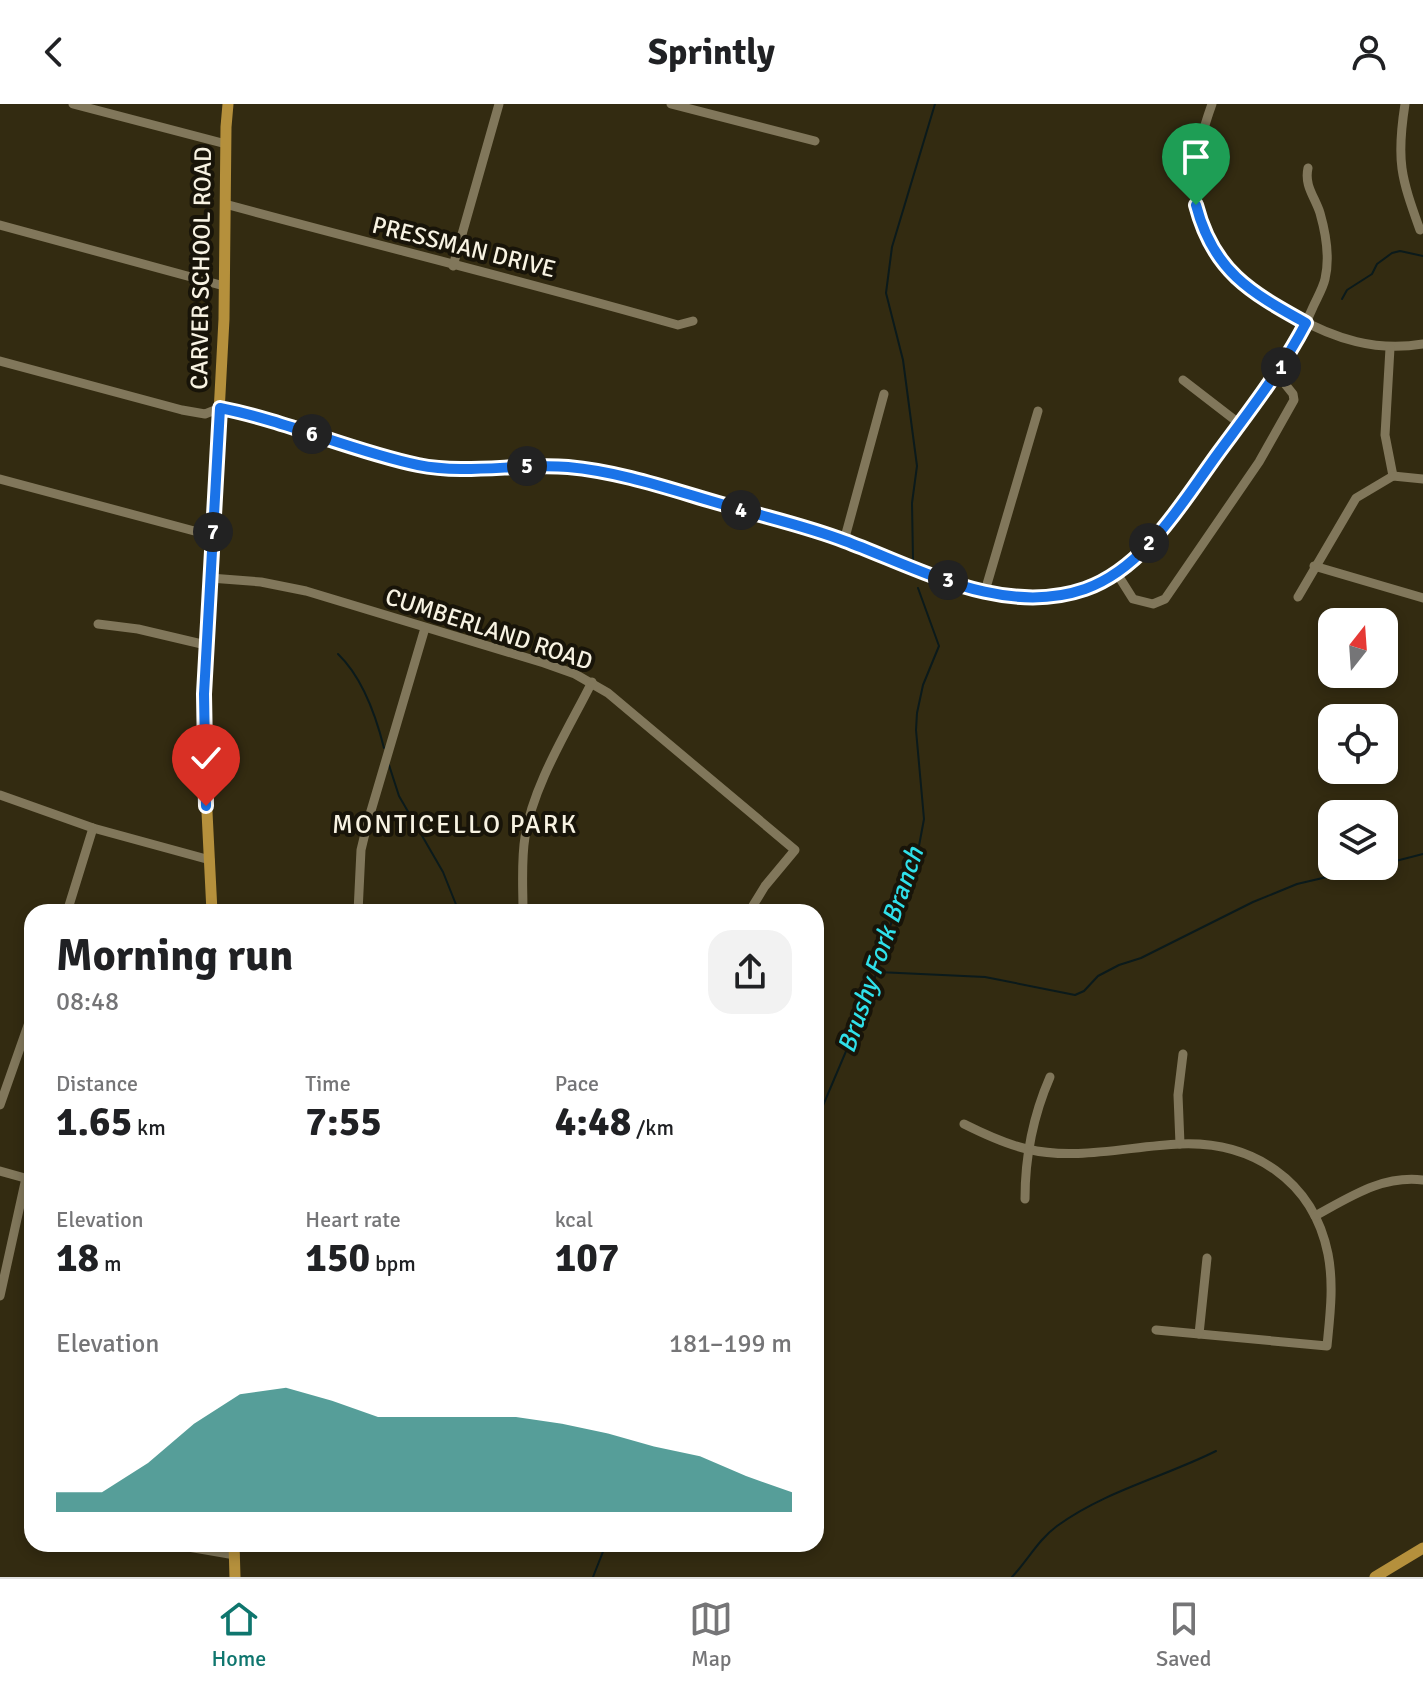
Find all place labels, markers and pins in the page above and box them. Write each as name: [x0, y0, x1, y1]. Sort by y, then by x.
pin: [1162, 123, 1230, 205]
pin: 1: [1261, 347, 1301, 387]
pin: 6: [292, 414, 332, 454]
pin: 5: [507, 446, 547, 486]
pin: 4: [721, 490, 761, 530]
pin: 7: [193, 512, 233, 552]
pin: 2: [1129, 523, 1169, 563]
pin: 3: [928, 560, 968, 600]
pin: [172, 724, 240, 806]

